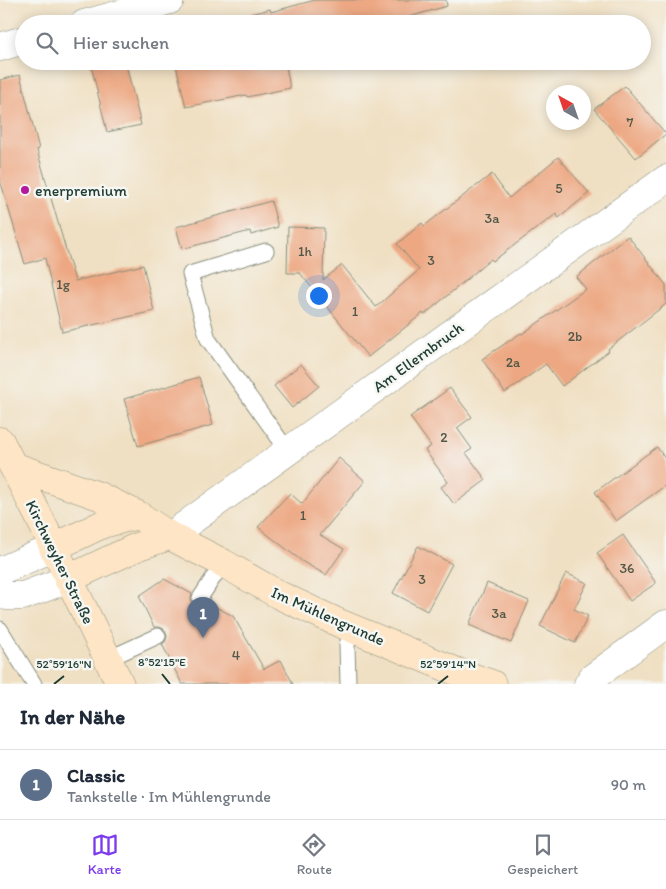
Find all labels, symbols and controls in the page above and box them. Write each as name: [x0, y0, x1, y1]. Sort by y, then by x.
search box: [15, 15, 651, 70]
icon: search: [33, 29, 61, 57]
text: Hier suchen: [73, 31, 169, 54]
north arrow: [546, 85, 591, 130]
house number: 7: [627, 114, 634, 131]
house number: 5: [555, 180, 563, 197]
place label: enerpremium: [35, 181, 128, 200]
marker: enerpremium: [19, 184, 31, 196]
house number: 3a: [485, 210, 500, 227]
house number: 1h: [298, 243, 312, 260]
house number: 3: [427, 252, 435, 269]
house number: 1g: [56, 276, 71, 293]
your location: [306, 283, 332, 309]
house number: 1: [352, 303, 359, 320]
street label: Am Ellernbruch: [369, 318, 467, 396]
house number: 2b: [568, 328, 582, 345]
house number: 2a: [506, 354, 521, 371]
house number: 2: [440, 429, 448, 446]
street label: Kirchweyher Straße: [22, 497, 98, 627]
house number: 1: [300, 507, 307, 524]
house number: 36: [619, 560, 635, 577]
house number: 3: [418, 571, 426, 588]
street label: Im Mühlengrunde: [268, 582, 388, 650]
pin: 1: [187, 597, 219, 638]
house number: 3a: [492, 605, 507, 622]
house number: 4: [232, 647, 241, 664]
text: 8°52'15"E: [138, 655, 186, 669]
text: 52°59'16"N: [36, 657, 92, 671]
text: 52°59'14"N: [420, 657, 476, 671]
text: In der Nähe: [20, 704, 125, 729]
text: Classic: [67, 764, 125, 787]
text: 1: [32, 775, 40, 794]
text: 90 m: [611, 775, 646, 794]
text: Tankstelle · Im Mühlengrunde: [67, 787, 271, 806]
tab: Karte: [88, 831, 121, 878]
tab: Route: [297, 831, 332, 878]
tab: Gespeichert: [507, 831, 578, 878]

